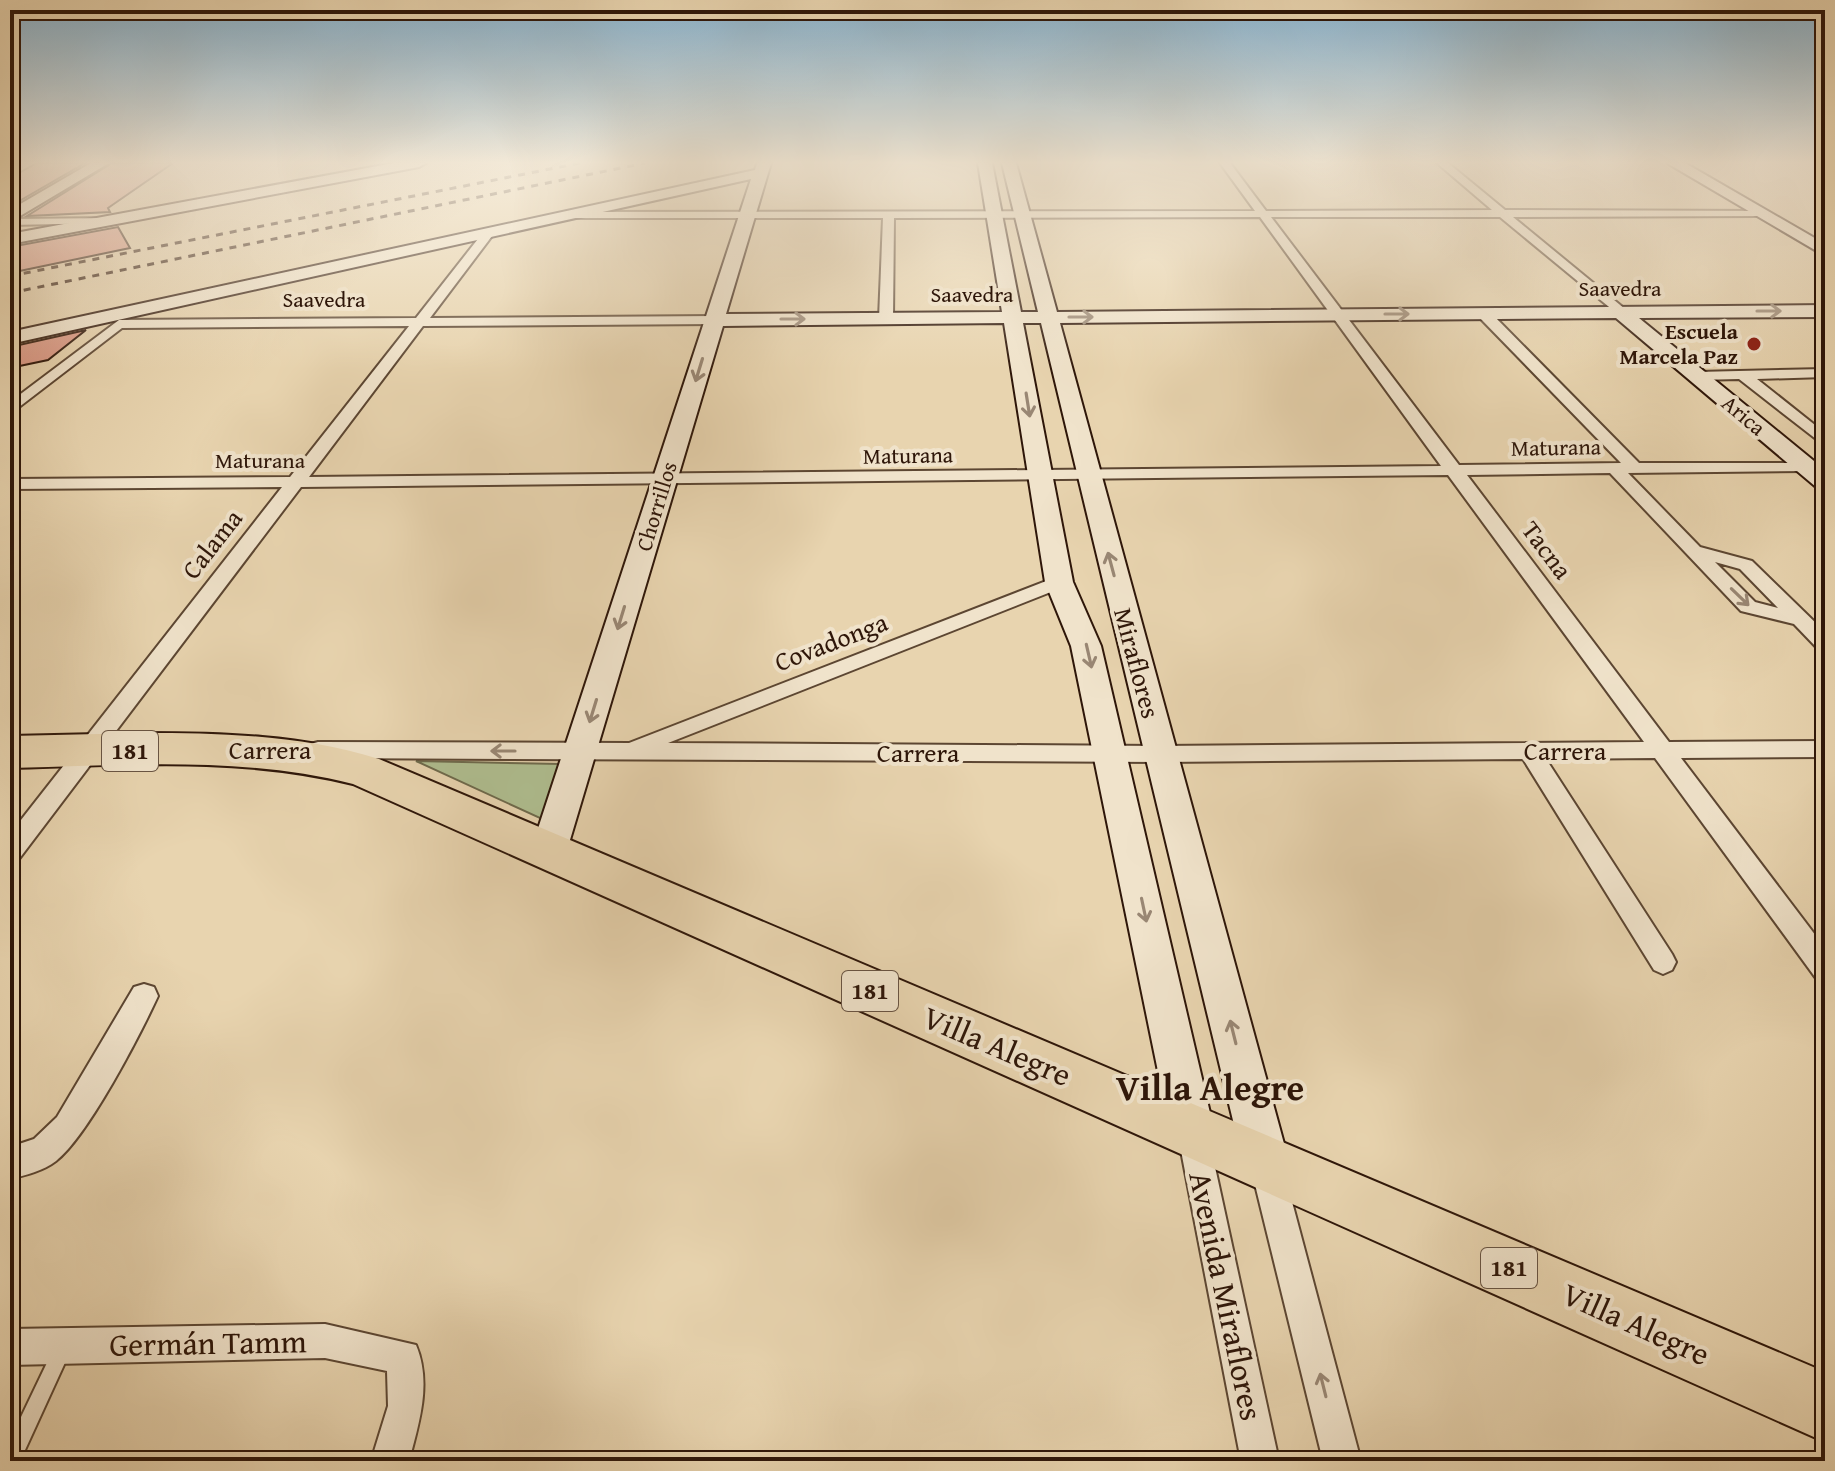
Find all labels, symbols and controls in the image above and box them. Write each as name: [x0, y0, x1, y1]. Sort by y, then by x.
street label: Saavedra: [1579, 272, 1662, 304]
street label: Saavedra: [931, 278, 1014, 310]
street label: Saavedra: [283, 283, 366, 315]
one-way arrow: [1755, 303, 1782, 319]
one-way arrow: [1383, 306, 1410, 322]
one-way arrow: [1067, 309, 1094, 325]
one-way arrow: [779, 311, 806, 327]
place label: Escuela Marcela Paz: [1620, 315, 1739, 372]
marker: Escuela Marcela Paz: [1745, 335, 1763, 353]
one-way arrow: [691, 357, 706, 383]
street label: Arica: [1715, 387, 1773, 443]
one-way arrow: [1021, 392, 1036, 418]
street label: Maturana: [1511, 430, 1602, 464]
street label: Maturana: [863, 438, 954, 472]
street label: Maturana: [215, 444, 306, 476]
street label: Chorrillos: [627, 457, 685, 555]
street label: Calama: [172, 500, 252, 587]
street label: Tacna: [1512, 512, 1583, 588]
one-way arrow: [1102, 552, 1117, 577]
one-way arrow: [1730, 588, 1750, 607]
street label: Covadonga: [768, 602, 894, 681]
street label: Miraflores: [1104, 603, 1171, 723]
one-way arrow: [613, 605, 628, 631]
one-way arrow: [1082, 643, 1097, 669]
one-way arrow: [585, 698, 600, 724]
street label: Carrera: [229, 730, 312, 769]
road number: 181: [102, 731, 158, 771]
street label: Carrera: [1524, 731, 1607, 770]
street label: Carrera: [877, 733, 960, 772]
one-way arrow: [490, 743, 517, 759]
one-way arrow: [1137, 897, 1152, 923]
road number: 181: [842, 971, 898, 1011]
street label: Villa Alegre: [916, 993, 1079, 1098]
one-way arrow: [1224, 1020, 1239, 1046]
district label: Villa Alegre: [1116, 1060, 1304, 1113]
street label: Avenida Miraflores: [1177, 1167, 1276, 1425]
road number: 181: [1481, 1248, 1537, 1288]
street label: Villa Alegre: [1555, 1270, 1718, 1377]
street label: Germán Tamm: [109, 1317, 307, 1368]
one-way arrow: [1315, 1373, 1330, 1399]

